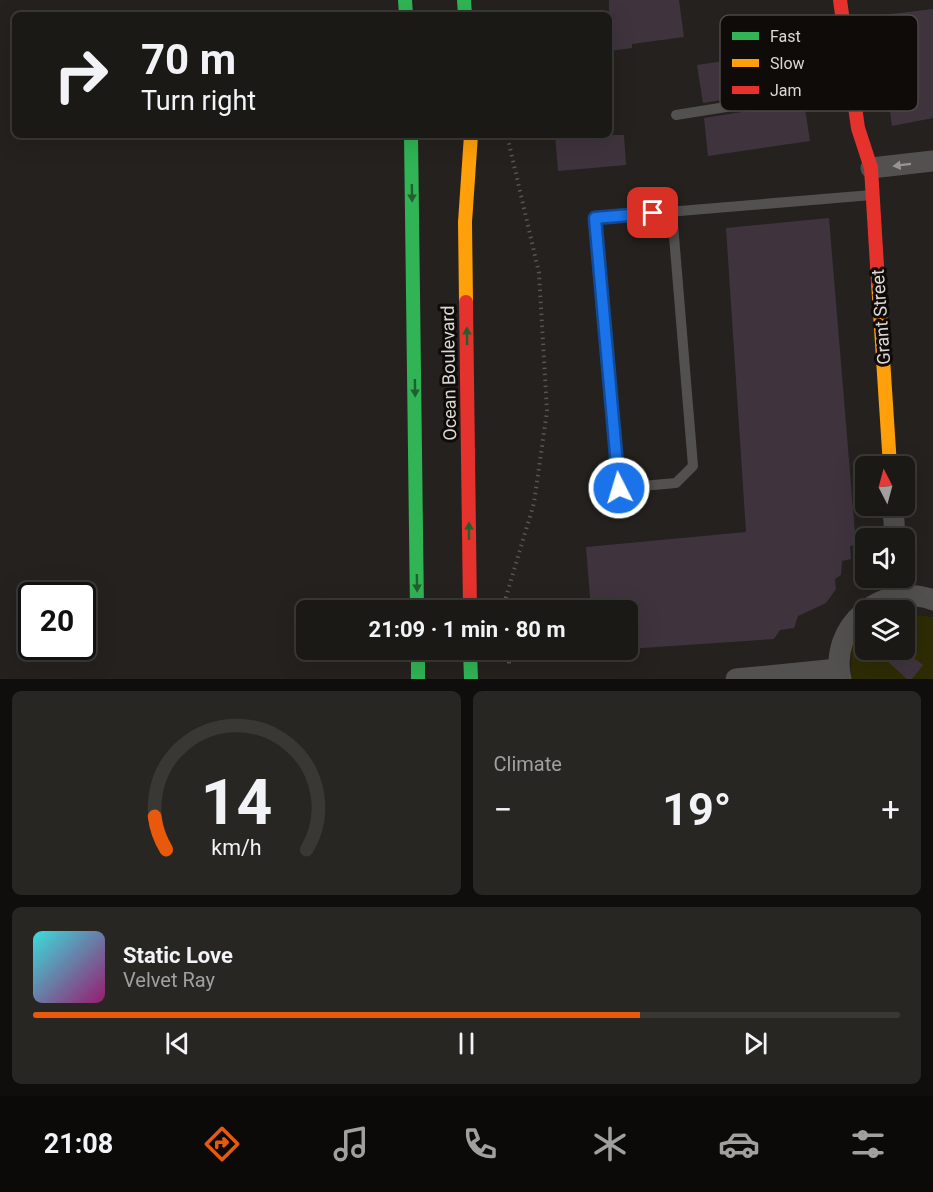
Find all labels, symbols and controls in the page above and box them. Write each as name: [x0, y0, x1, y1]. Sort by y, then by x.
legend: [720, 15, 918, 111]
text: Fast: [770, 27, 801, 46]
text: 70 m: [141, 35, 236, 84]
icon: right: [42, 36, 120, 114]
text: Slow: [770, 54, 805, 73]
text: Jam: [770, 81, 802, 100]
text: Turn right: [141, 85, 256, 117]
one-way arrow: [892, 160, 911, 169]
one-way arrow: [407, 184, 417, 203]
pin: [627, 187, 678, 238]
icon: arrive: [636, 196, 669, 229]
street label: Grant Street: [867, 269, 894, 365]
street label: Ocean Boulevard: [437, 305, 460, 441]
one-way arrow: [462, 327, 471, 346]
one-way arrow: [410, 379, 420, 398]
position arrow: [587, 456, 651, 520]
north arrow: [855, 456, 915, 516]
map controls: [855, 456, 915, 660]
one-way arrow: [464, 522, 474, 541]
button: sound: [855, 528, 915, 588]
one-way arrow: [412, 574, 422, 593]
speed limit sign: 20: [18, 582, 96, 660]
button: layers: [855, 600, 915, 660]
text: 21:09 · 1 min · 80 m: [369, 617, 565, 642]
text: Climate: [494, 752, 562, 776]
text: 14: [200, 766, 272, 839]
text: 19°: [662, 783, 731, 836]
text: −: [494, 790, 512, 829]
text: +: [881, 790, 900, 829]
text: km/h: [211, 835, 261, 860]
text: Static Love: [123, 943, 233, 968]
text: Velvet Ray: [123, 968, 215, 992]
icon: previous: [161, 1027, 194, 1060]
icon: pause: [450, 1027, 483, 1060]
icon: next: [739, 1027, 772, 1060]
icon: directions: [201, 1123, 243, 1165]
icon: music: [330, 1123, 372, 1165]
icon: phone: [459, 1123, 501, 1165]
icon: climate: [589, 1123, 631, 1165]
icon: car: [718, 1123, 760, 1165]
icon: filters: [847, 1123, 889, 1165]
text: 21:08: [44, 1128, 113, 1160]

